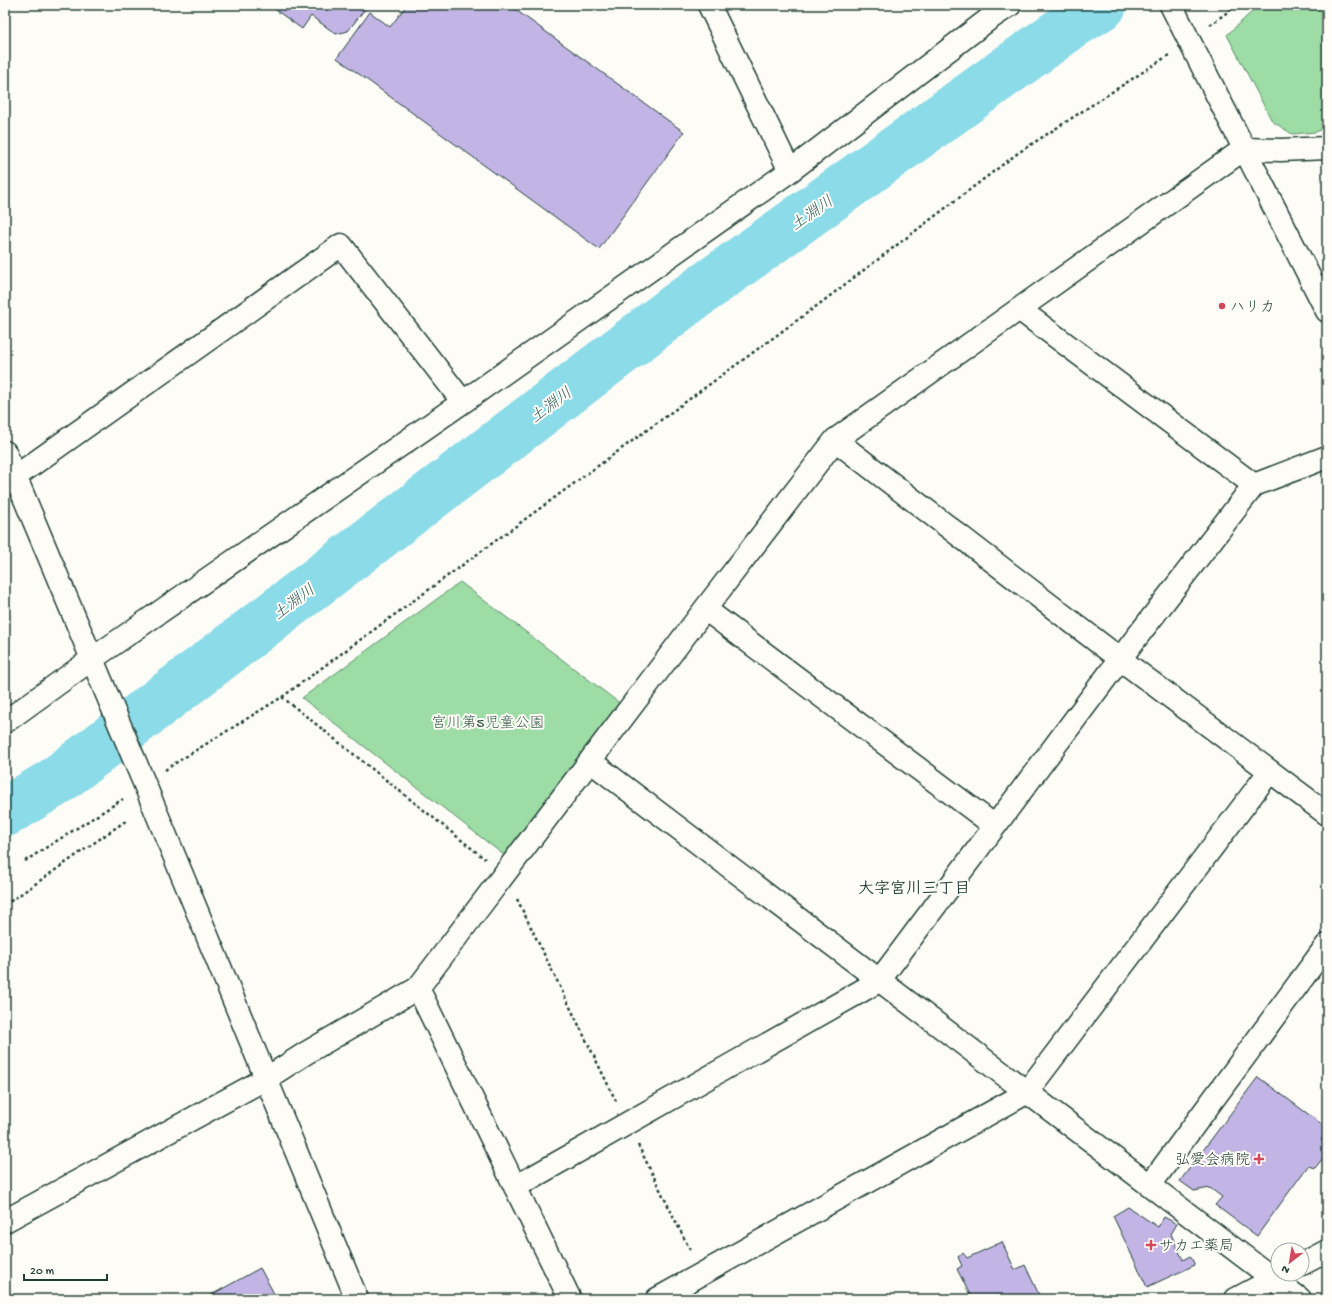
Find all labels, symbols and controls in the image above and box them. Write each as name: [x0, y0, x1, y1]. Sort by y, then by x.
water label: 土淵川: [787, 192, 838, 236]
place label: ハリカ: [1230, 299, 1275, 317]
marker: ハリカ: [1217, 301, 1227, 311]
water label: 土淵川: [527, 384, 577, 429]
water label: 土淵川: [270, 581, 320, 626]
park label: 宮川第5児童公園: [432, 714, 544, 733]
district label: 大字宮川三丁目: [858, 879, 970, 900]
place label: 弘愛会病院: [1175, 1151, 1250, 1170]
marker: 弘愛会病院: [1253, 1153, 1265, 1165]
place label: サカエ薬局: [1159, 1237, 1234, 1256]
marker: サカエ薬局: [1146, 1240, 1156, 1250]
north arrow: [1270, 1242, 1310, 1282]
scale bar: [24, 1256, 107, 1282]
text: N: [1280, 1262, 1292, 1276]
text: 20 m: [30, 1265, 55, 1279]

